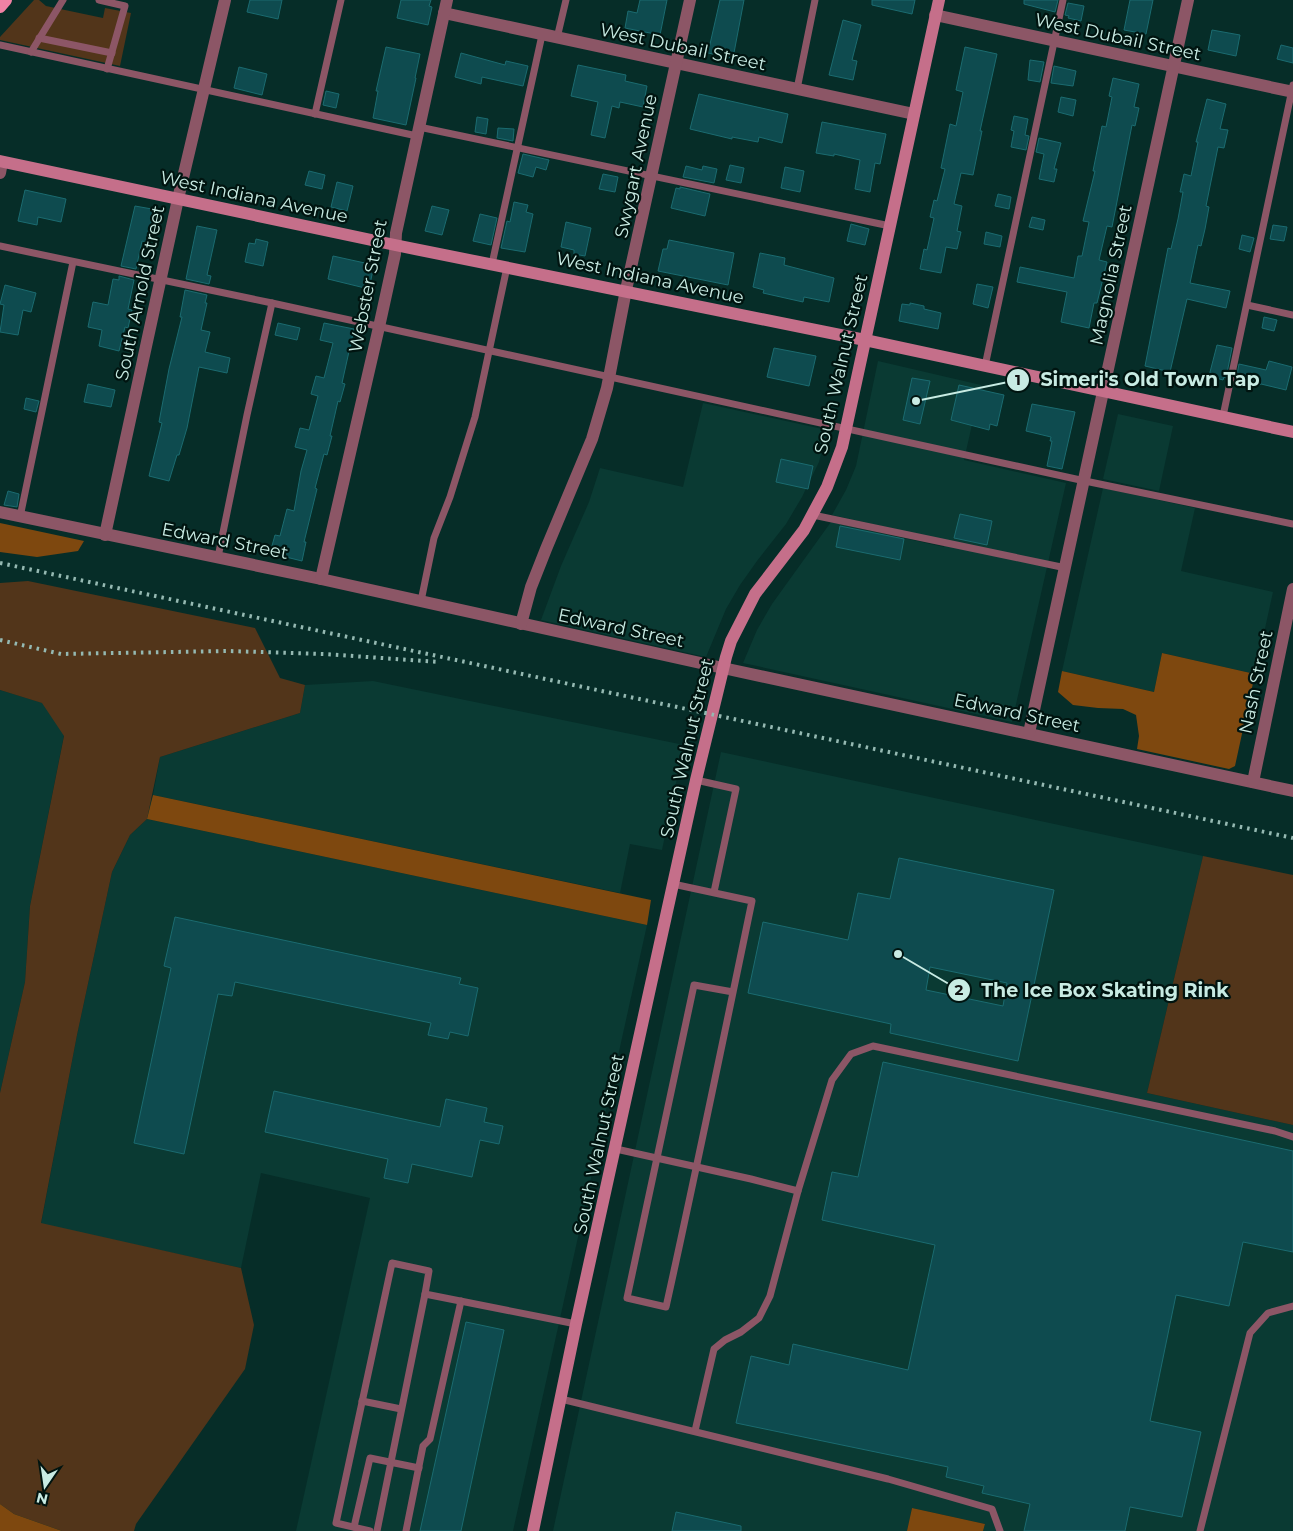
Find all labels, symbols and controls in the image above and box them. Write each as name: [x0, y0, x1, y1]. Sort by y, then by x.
street label: West Dubail Street: [1033, 9, 1203, 65]
street label: West Dubail Street: [598, 19, 768, 75]
street label: Swygart Avenue: [610, 92, 662, 240]
street label: West Indiana Avenue: [158, 166, 350, 228]
street label: Magnolia Street: [1085, 203, 1137, 347]
street label: South Arnold Street: [111, 204, 169, 382]
street label: Webster Street: [344, 218, 392, 354]
street label: West Indiana Avenue: [554, 247, 746, 309]
street label: South Walnut Street: [810, 272, 872, 456]
callout: Simeri's Old Town Tap: [1005, 363, 1269, 397]
text: Simeri's Old Town Tap: [1040, 368, 1260, 391]
text: 1: [1015, 370, 1021, 389]
street label: Edward Street: [160, 518, 290, 564]
street label: Edward Street: [556, 604, 686, 652]
street label: Nash Street: [1234, 628, 1278, 736]
street label: South Walnut Street: [656, 656, 718, 840]
street label: Edward Street: [952, 689, 1082, 737]
callout: The Ice Box Skating Rink: [946, 973, 1239, 1007]
text: The Ice Box Skating Rink: [981, 979, 1229, 1002]
text: 2: [955, 980, 964, 999]
street label: South Walnut Street: [569, 1052, 629, 1236]
north arrow: [20, 1461, 70, 1511]
text: N: [35, 1489, 50, 1509]

